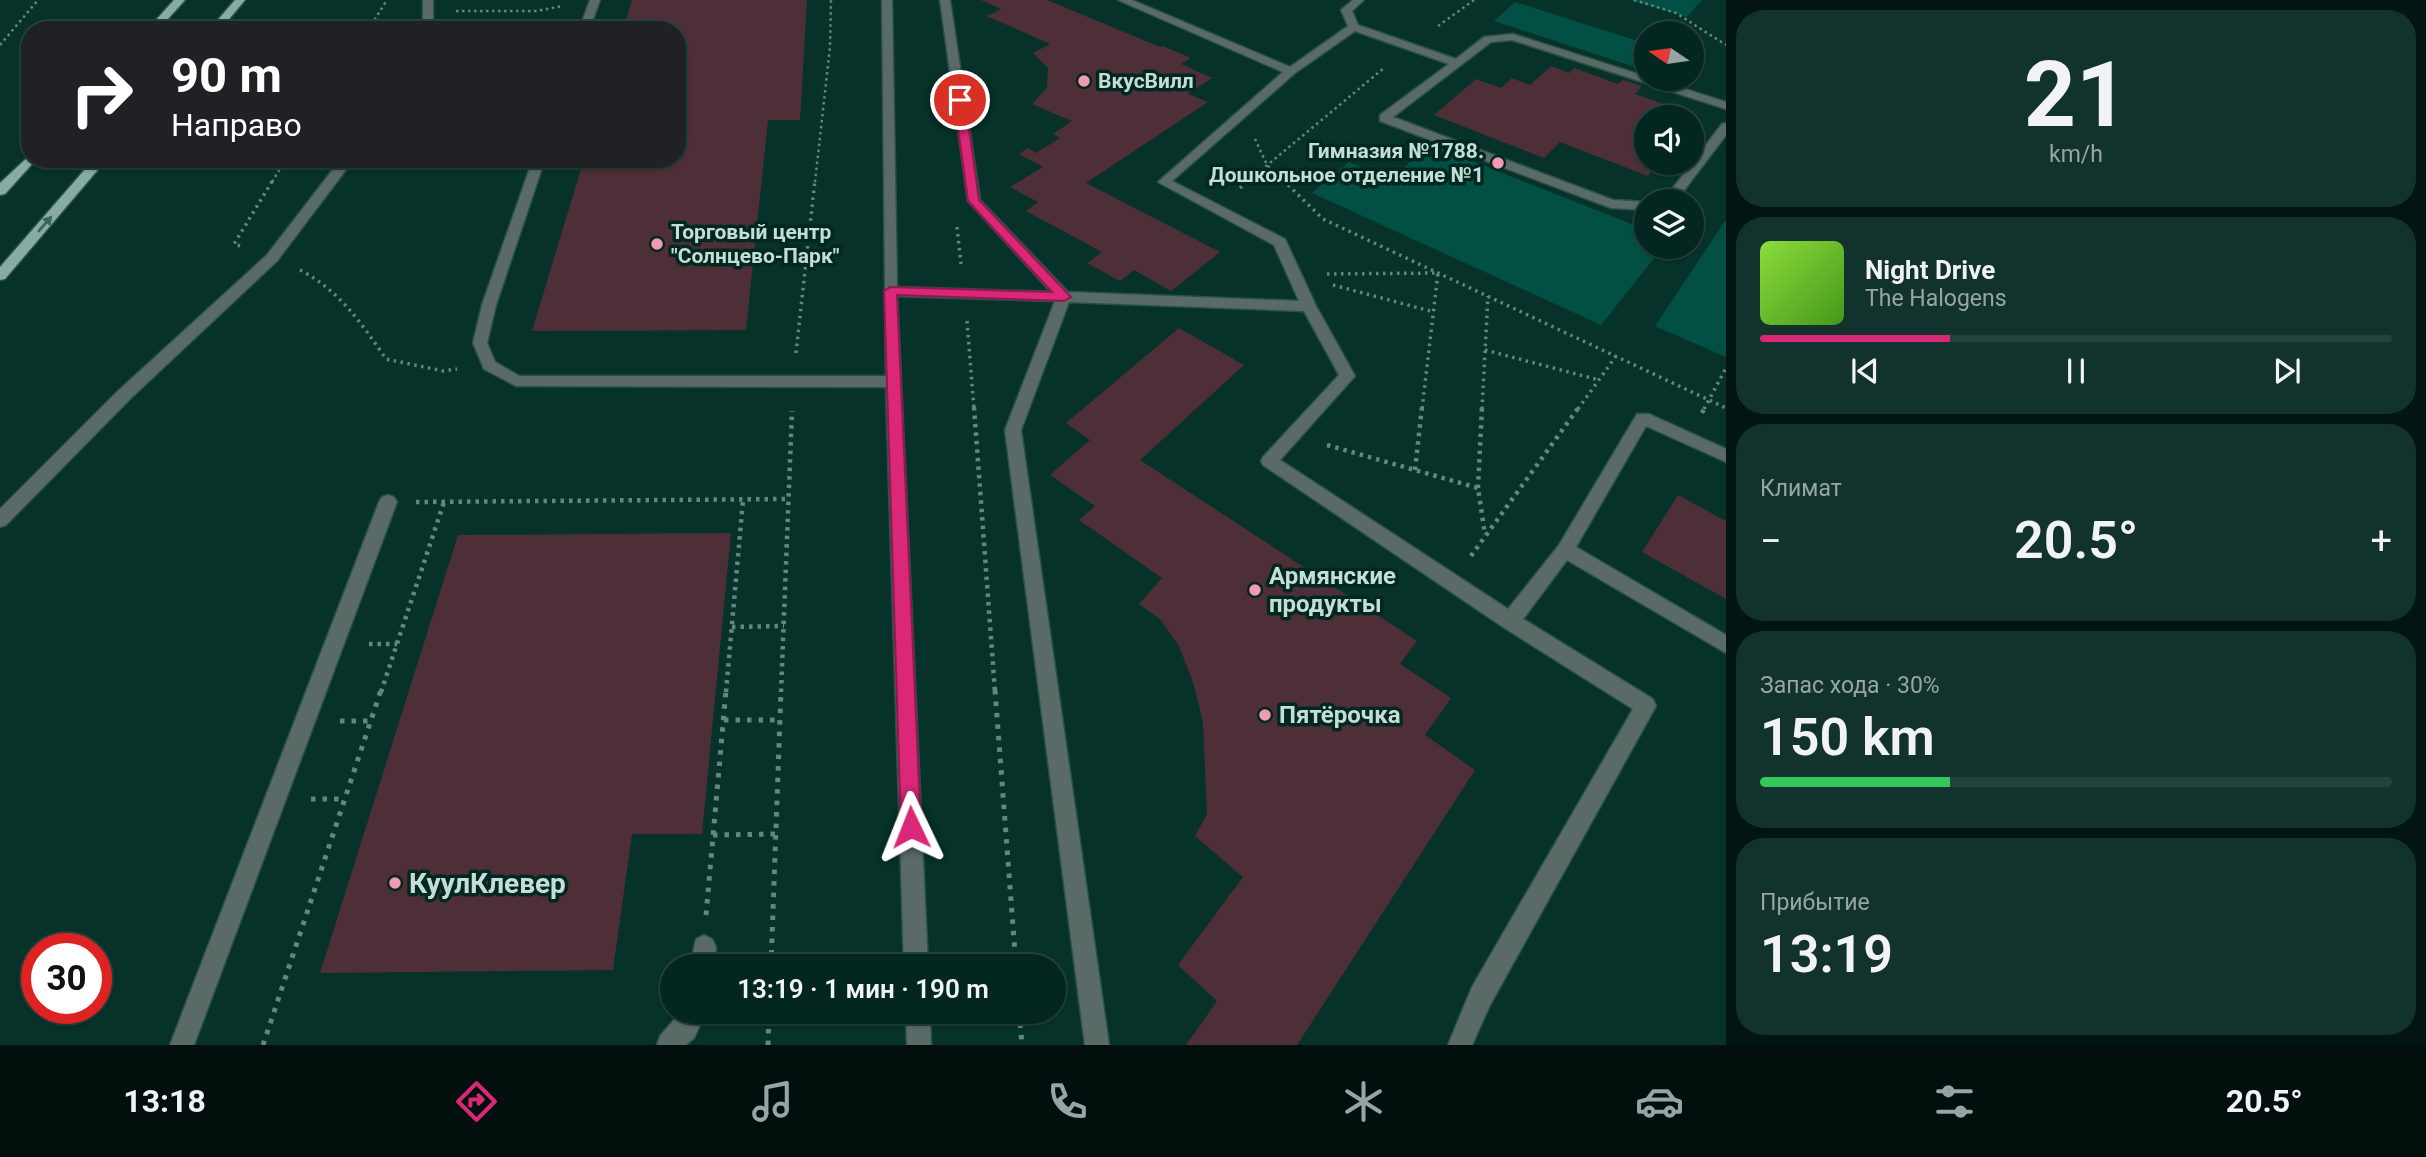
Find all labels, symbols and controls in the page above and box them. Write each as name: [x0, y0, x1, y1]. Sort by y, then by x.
north arrow: [1634, 21, 1704, 91]
map controls: [1634, 21, 1704, 259]
text: 21: [2024, 42, 2128, 148]
text: 90 m: [171, 47, 282, 104]
icon: right: [56, 49, 147, 140]
place label: ВкусВилл: [1098, 69, 1194, 93]
pin: [930, 70, 990, 130]
marker: ВкусВилл: [1076, 73, 1092, 89]
icon: arrive: [941, 81, 979, 119]
button: sound: [1634, 105, 1704, 175]
text: Направо: [171, 106, 302, 144]
place label: Гимназия №1788. Дошкольное отделение №1: [1209, 139, 1484, 187]
text: km/h: [2049, 141, 2103, 168]
marker: Гимназия №1788. Дошкольное отделение №1: [1490, 155, 1506, 171]
button: layers: [1634, 189, 1704, 259]
one-way arrow: [37, 215, 53, 233]
place label: Торговый центр "Солнцево-Парк": [671, 220, 840, 268]
marker: Торговый центр "Солнцево-Парк": [649, 236, 665, 252]
text: Night Drive: [1865, 255, 1995, 285]
text: The Halogens: [1865, 285, 2007, 312]
icon: previous: [1846, 352, 1884, 390]
icon: pause: [2057, 352, 2095, 390]
icon: next: [2268, 352, 2306, 390]
text: Климат: [1760, 475, 1842, 502]
text: 20.5°: [2014, 510, 2138, 571]
text: −: [1760, 519, 1782, 563]
text: +: [2370, 519, 2392, 563]
place label: Армянские продукты: [1269, 562, 1396, 618]
marker: Армянские продукты: [1247, 582, 1263, 598]
text: Запас хода · 30%: [1760, 672, 1940, 699]
place label: Пятёрочка: [1279, 701, 1401, 729]
marker: Пятёрочка: [1257, 707, 1273, 723]
text: 150 km: [1760, 707, 1935, 768]
position arrow: [874, 790, 948, 864]
place label: КуулКлевер: [409, 867, 566, 900]
marker: КуулКлевер: [387, 875, 403, 891]
text: Прибытие: [1760, 889, 1870, 916]
text: 13:19: [1760, 924, 1893, 985]
speed limit sign: 30: [21, 933, 112, 1024]
text: 13:19 · 1 мин · 190 m: [737, 974, 989, 1004]
icon: directions: [452, 1077, 501, 1126]
icon: music: [748, 1077, 797, 1126]
icon: phone: [1043, 1077, 1092, 1126]
icon: climate: [1339, 1077, 1388, 1126]
icon: car: [1635, 1077, 1684, 1126]
icon: filters: [1930, 1077, 1979, 1126]
text: 13:18: [123, 1082, 206, 1120]
text: 20.5°: [2226, 1082, 2303, 1120]

